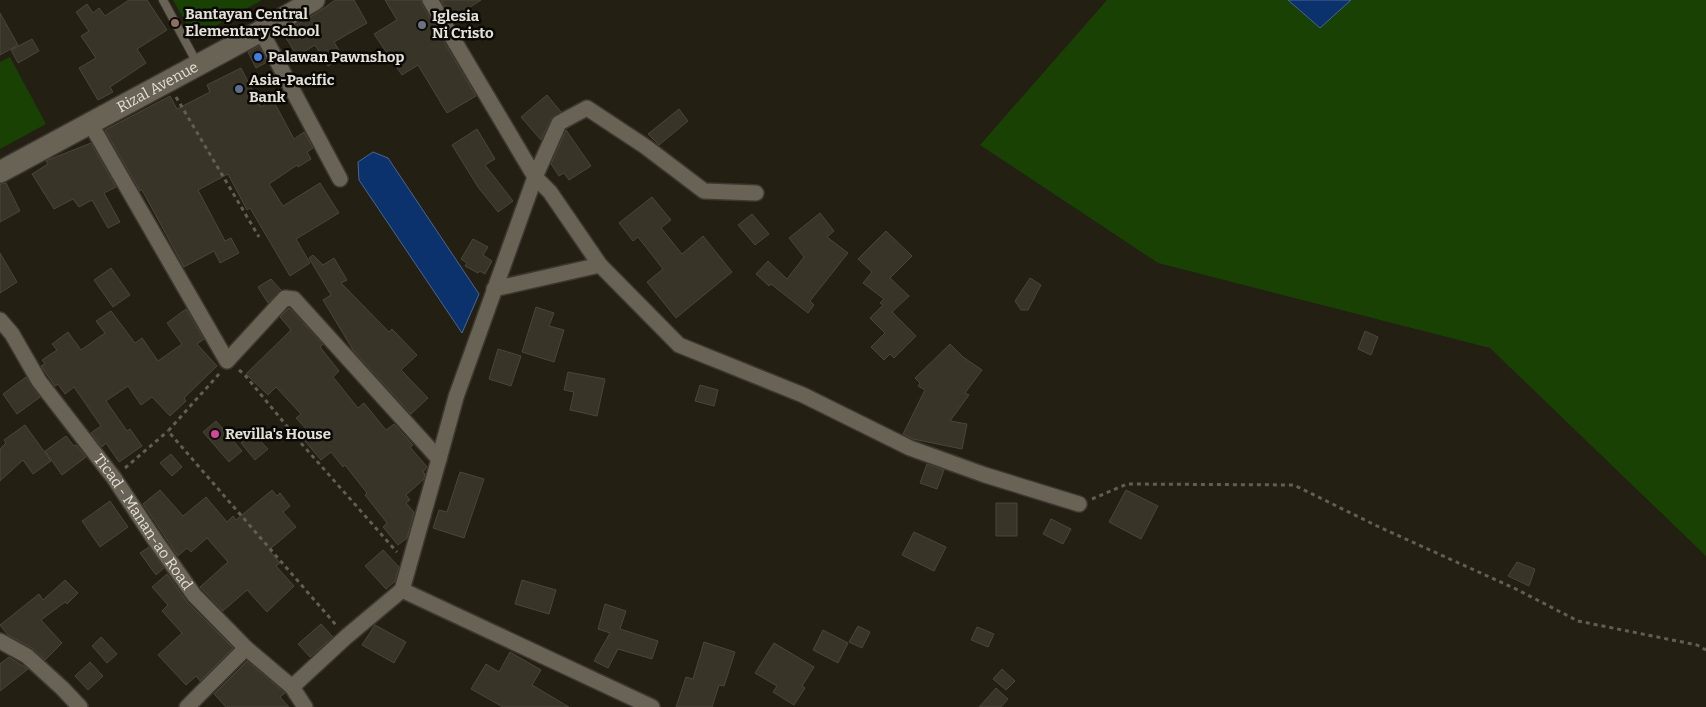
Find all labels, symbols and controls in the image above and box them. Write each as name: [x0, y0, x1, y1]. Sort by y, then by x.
place label: Bantayan Central Elementary School: [185, 5, 320, 40]
place label: Iglesia Ni Cristo: [432, 7, 494, 42]
marker: Bantayan Central Elementary School: [169, 17, 181, 29]
marker: Iglesia Ni Cristo: [416, 19, 428, 31]
place label: Palawan Pawnshop: [268, 48, 405, 66]
marker: Palawan Pawnshop: [252, 51, 264, 63]
street label: Rizal Avenue: [114, 58, 201, 116]
place label: Asia-Pacific Bank: [249, 71, 335, 106]
marker: Asia-Pacific Bank: [233, 83, 245, 95]
place label: Revilla's House: [225, 425, 331, 443]
marker: Revilla's House: [209, 428, 221, 440]
street label: Ticad - Manan-ao Road: [90, 451, 196, 593]

